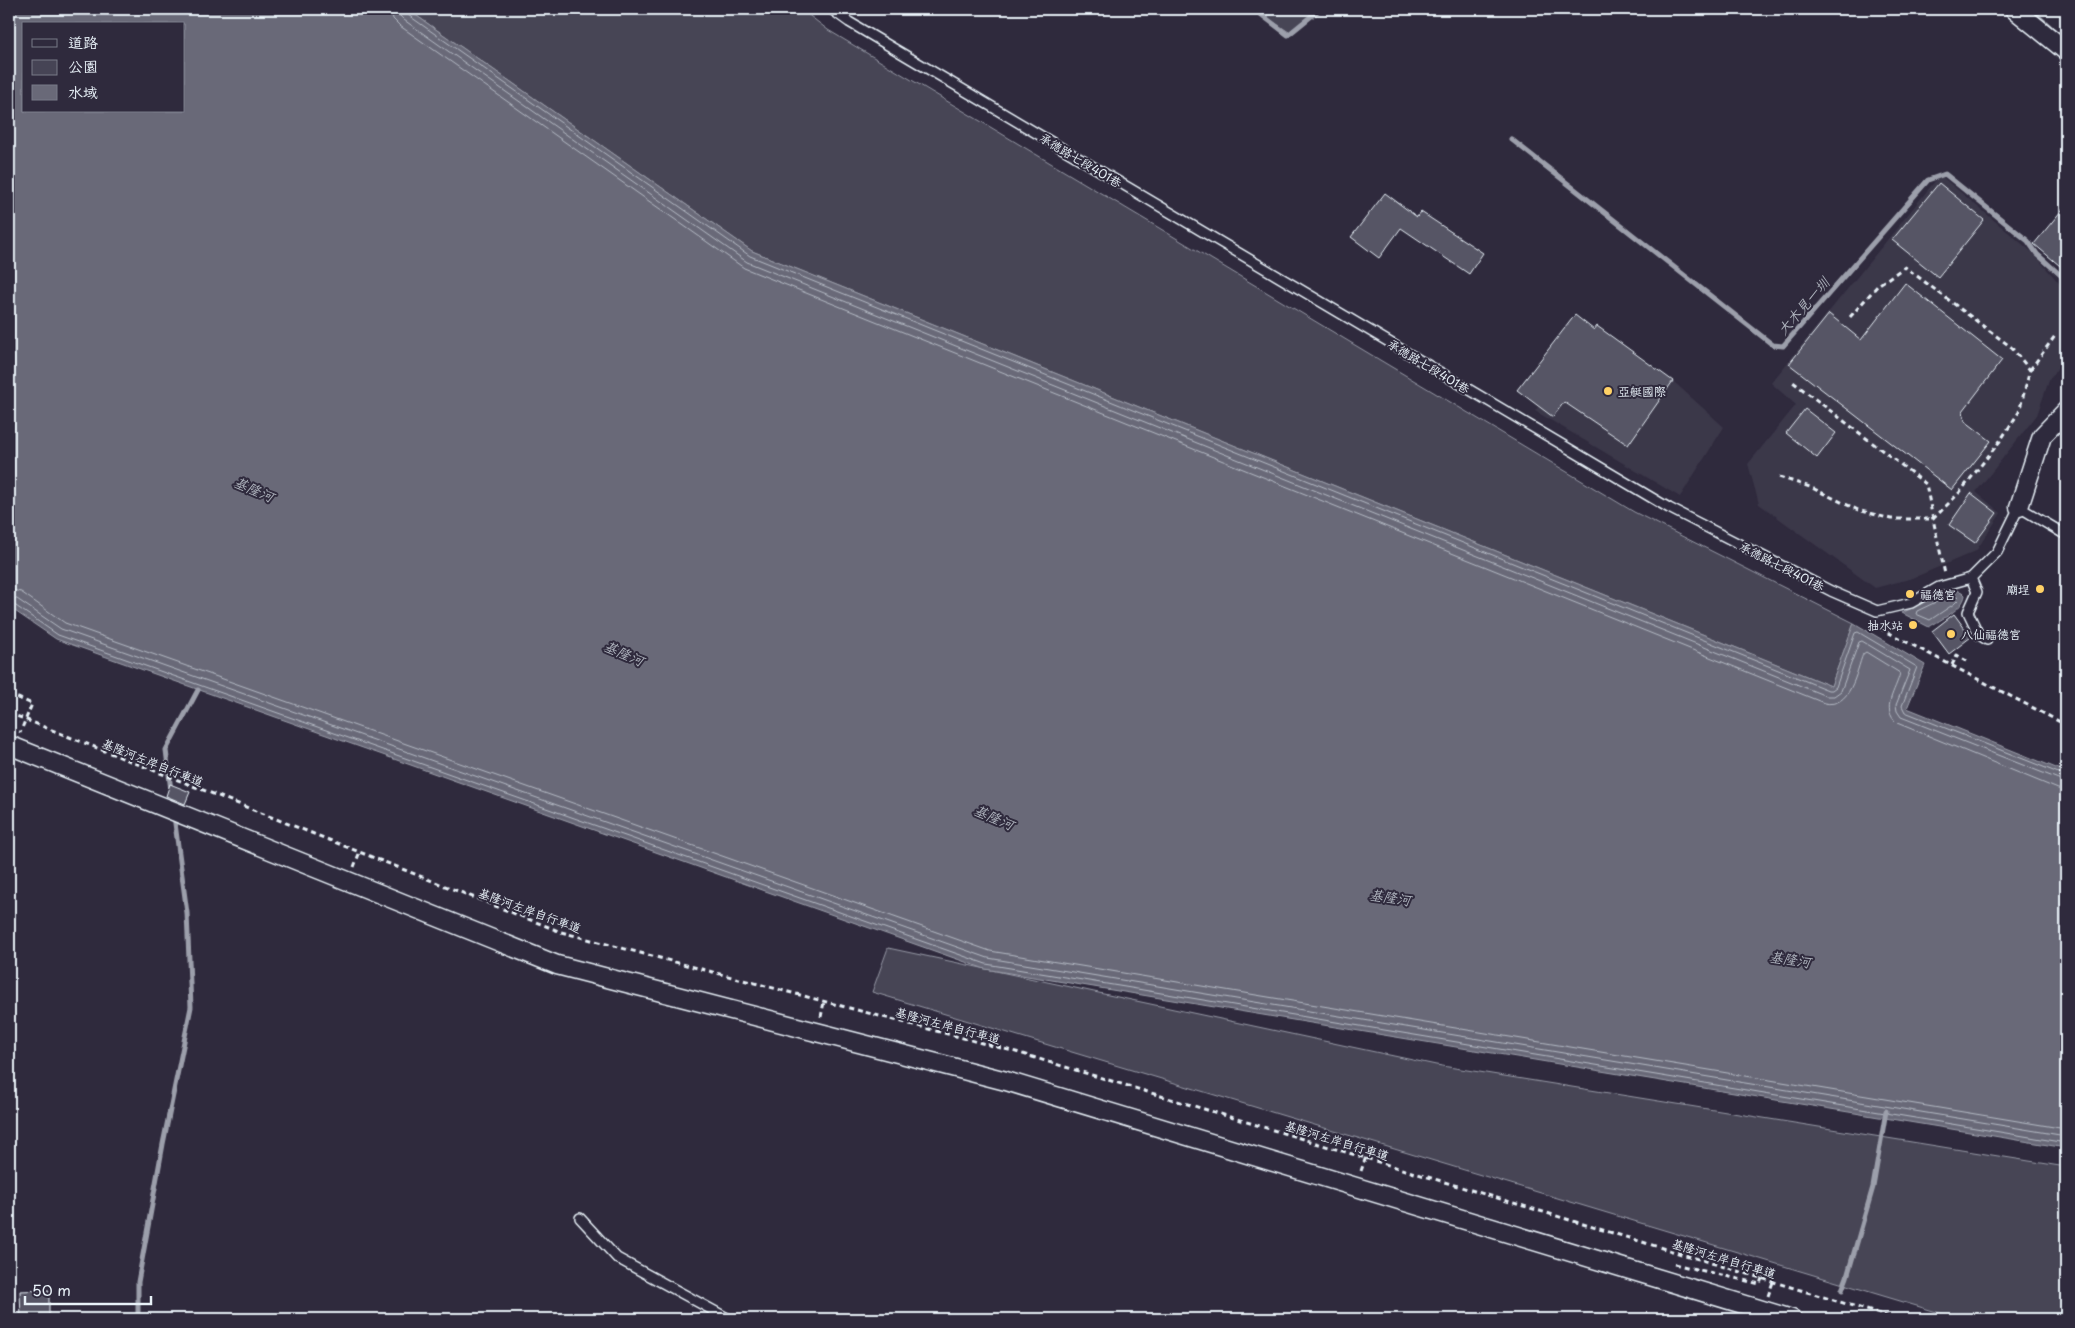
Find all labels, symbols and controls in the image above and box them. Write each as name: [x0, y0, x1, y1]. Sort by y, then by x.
legend: [22, 22, 185, 112]
text: 道路: [68, 30, 98, 53]
text: 公園: [68, 54, 98, 77]
text: 水域: [68, 80, 98, 103]
street label: 承德路七段401巷: [1036, 128, 1126, 192]
water label: 大木見一圳: [1772, 271, 1835, 339]
street label: 承德路七段401巷: [1384, 334, 1474, 398]
place label: 亞艇國際: [1618, 382, 1666, 400]
marker: 亞艇國際: [1602, 385, 1614, 397]
water label: 基隆河: [231, 471, 279, 508]
street label: 承德路七段401巷: [1736, 537, 1828, 595]
place label: 廟埕: [2006, 580, 2030, 598]
marker: 廟埕: [2034, 583, 2046, 595]
place label: 福德宮: [1920, 585, 1956, 603]
marker: 福德宮: [1904, 588, 1916, 600]
place label: 抽水站: [1867, 616, 1903, 634]
marker: 抽水站: [1907, 619, 1919, 631]
place label: 八仙福德宮: [1961, 625, 2021, 643]
marker: 八仙福德宮: [1945, 628, 1957, 640]
water label: 基隆河: [601, 635, 649, 672]
street label: 基隆河左岸自行車道: [100, 733, 206, 791]
water label: 基隆河: [971, 799, 1019, 836]
street label: 基隆河左岸自行車道: [476, 883, 584, 937]
water label: 基隆河: [1368, 883, 1414, 911]
water label: 基隆河: [1768, 945, 1814, 973]
street label: 基隆河左岸自行車道: [894, 1002, 1002, 1048]
street label: 基隆河左岸自行車道: [1283, 1116, 1391, 1164]
street label: 基隆河左岸自行車道: [1670, 1234, 1778, 1282]
scale bar: [25, 1273, 151, 1305]
text: 50 m: [32, 1278, 71, 1301]

